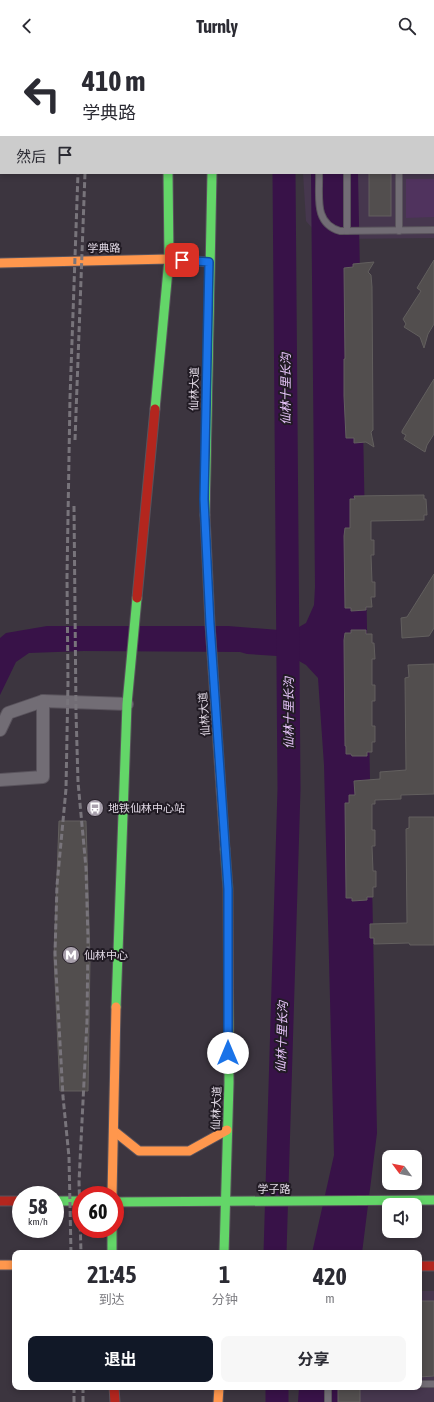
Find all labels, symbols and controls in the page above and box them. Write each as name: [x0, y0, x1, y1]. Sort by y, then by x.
icon: back: [16, 15, 38, 37]
icon: search: [396, 15, 418, 37]
text: Turnly: [196, 16, 238, 37]
text: 410 m: [82, 65, 145, 97]
icon: left: [16, 68, 68, 120]
text: 学典路: [82, 102, 136, 123]
icon: arrive: [54, 144, 76, 166]
text: 然后: [16, 148, 46, 165]
street label: 学典路: [87, 242, 121, 254]
pin: [165, 243, 199, 277]
icon: arrive: [171, 249, 193, 271]
water label: 仙林十里长沟: [279, 351, 293, 425]
street label: 仙林大道: [188, 367, 200, 411]
water label: 仙林十里长沟: [282, 675, 296, 749]
street label: 仙林大道: [196, 692, 212, 736]
bus stop icon: 地铁仙林中心站: [85, 798, 105, 818]
place label: 地铁仙林中心站: [108, 802, 185, 814]
metro station icon: 仙林中心: [61, 945, 81, 965]
place label: 仙林中心: [84, 949, 128, 961]
water label: 仙林十里长沟: [274, 999, 290, 1073]
position arrow: [207, 1032, 249, 1074]
street label: 仙林大道: [209, 1086, 223, 1130]
north arrow: [382, 1150, 422, 1190]
map controls: [382, 1150, 422, 1238]
street label: 学子路: [258, 1183, 291, 1195]
speed limit sign: 60: [72, 1186, 124, 1238]
text: 58: [29, 1195, 47, 1218]
button: sound: [382, 1198, 422, 1238]
text: km/h: [28, 1216, 48, 1227]
text: 21:45: [87, 1261, 137, 1288]
text: 1: [219, 1261, 230, 1288]
text: 420: [313, 1263, 347, 1290]
text: m: [325, 1291, 335, 1306]
text: 到达: [99, 1292, 125, 1307]
text: 分钟: [212, 1292, 238, 1307]
button: 退出: [28, 1336, 213, 1382]
button: 分享: [221, 1336, 406, 1382]

